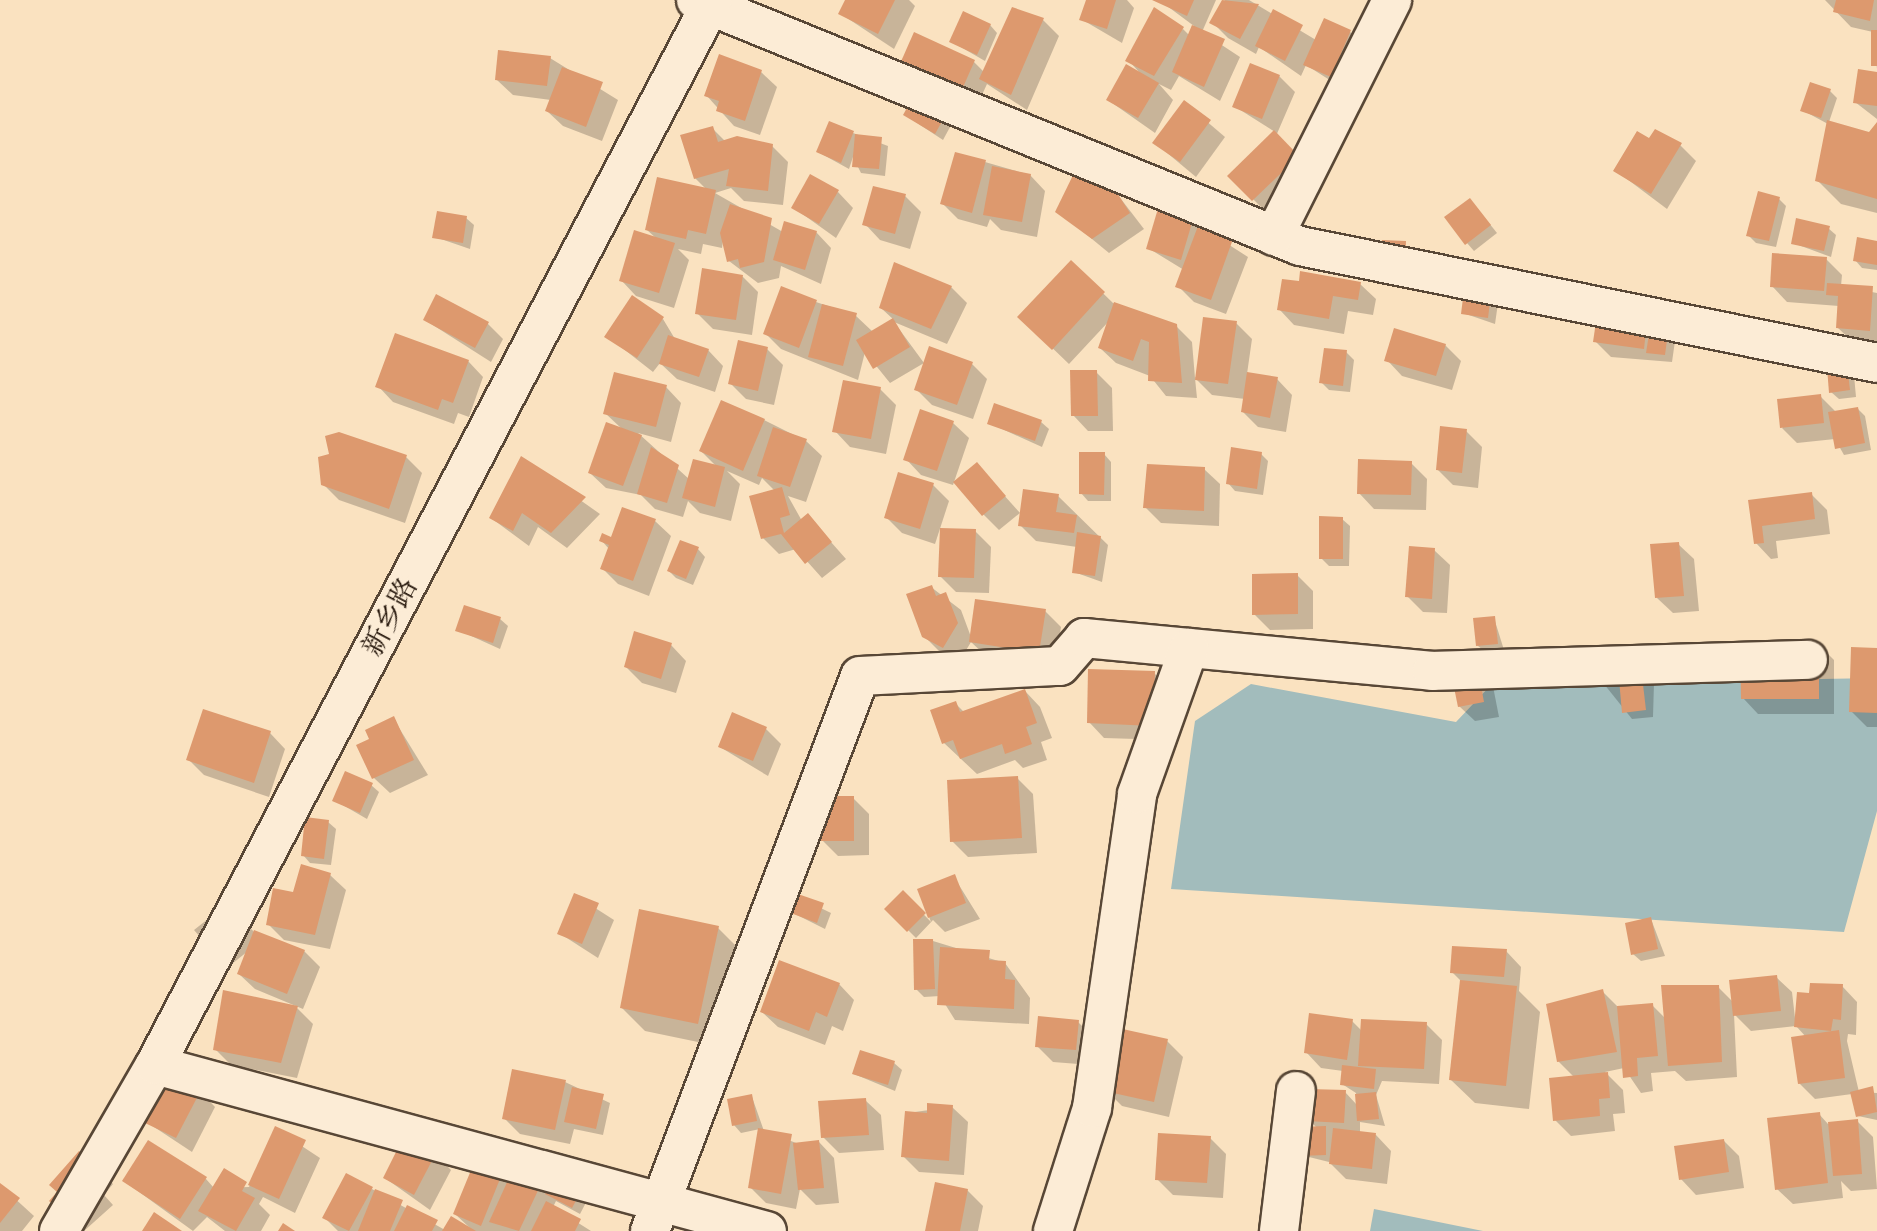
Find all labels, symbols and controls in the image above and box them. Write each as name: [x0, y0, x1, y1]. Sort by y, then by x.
street label: 新乡路: [355, 572, 425, 662]

